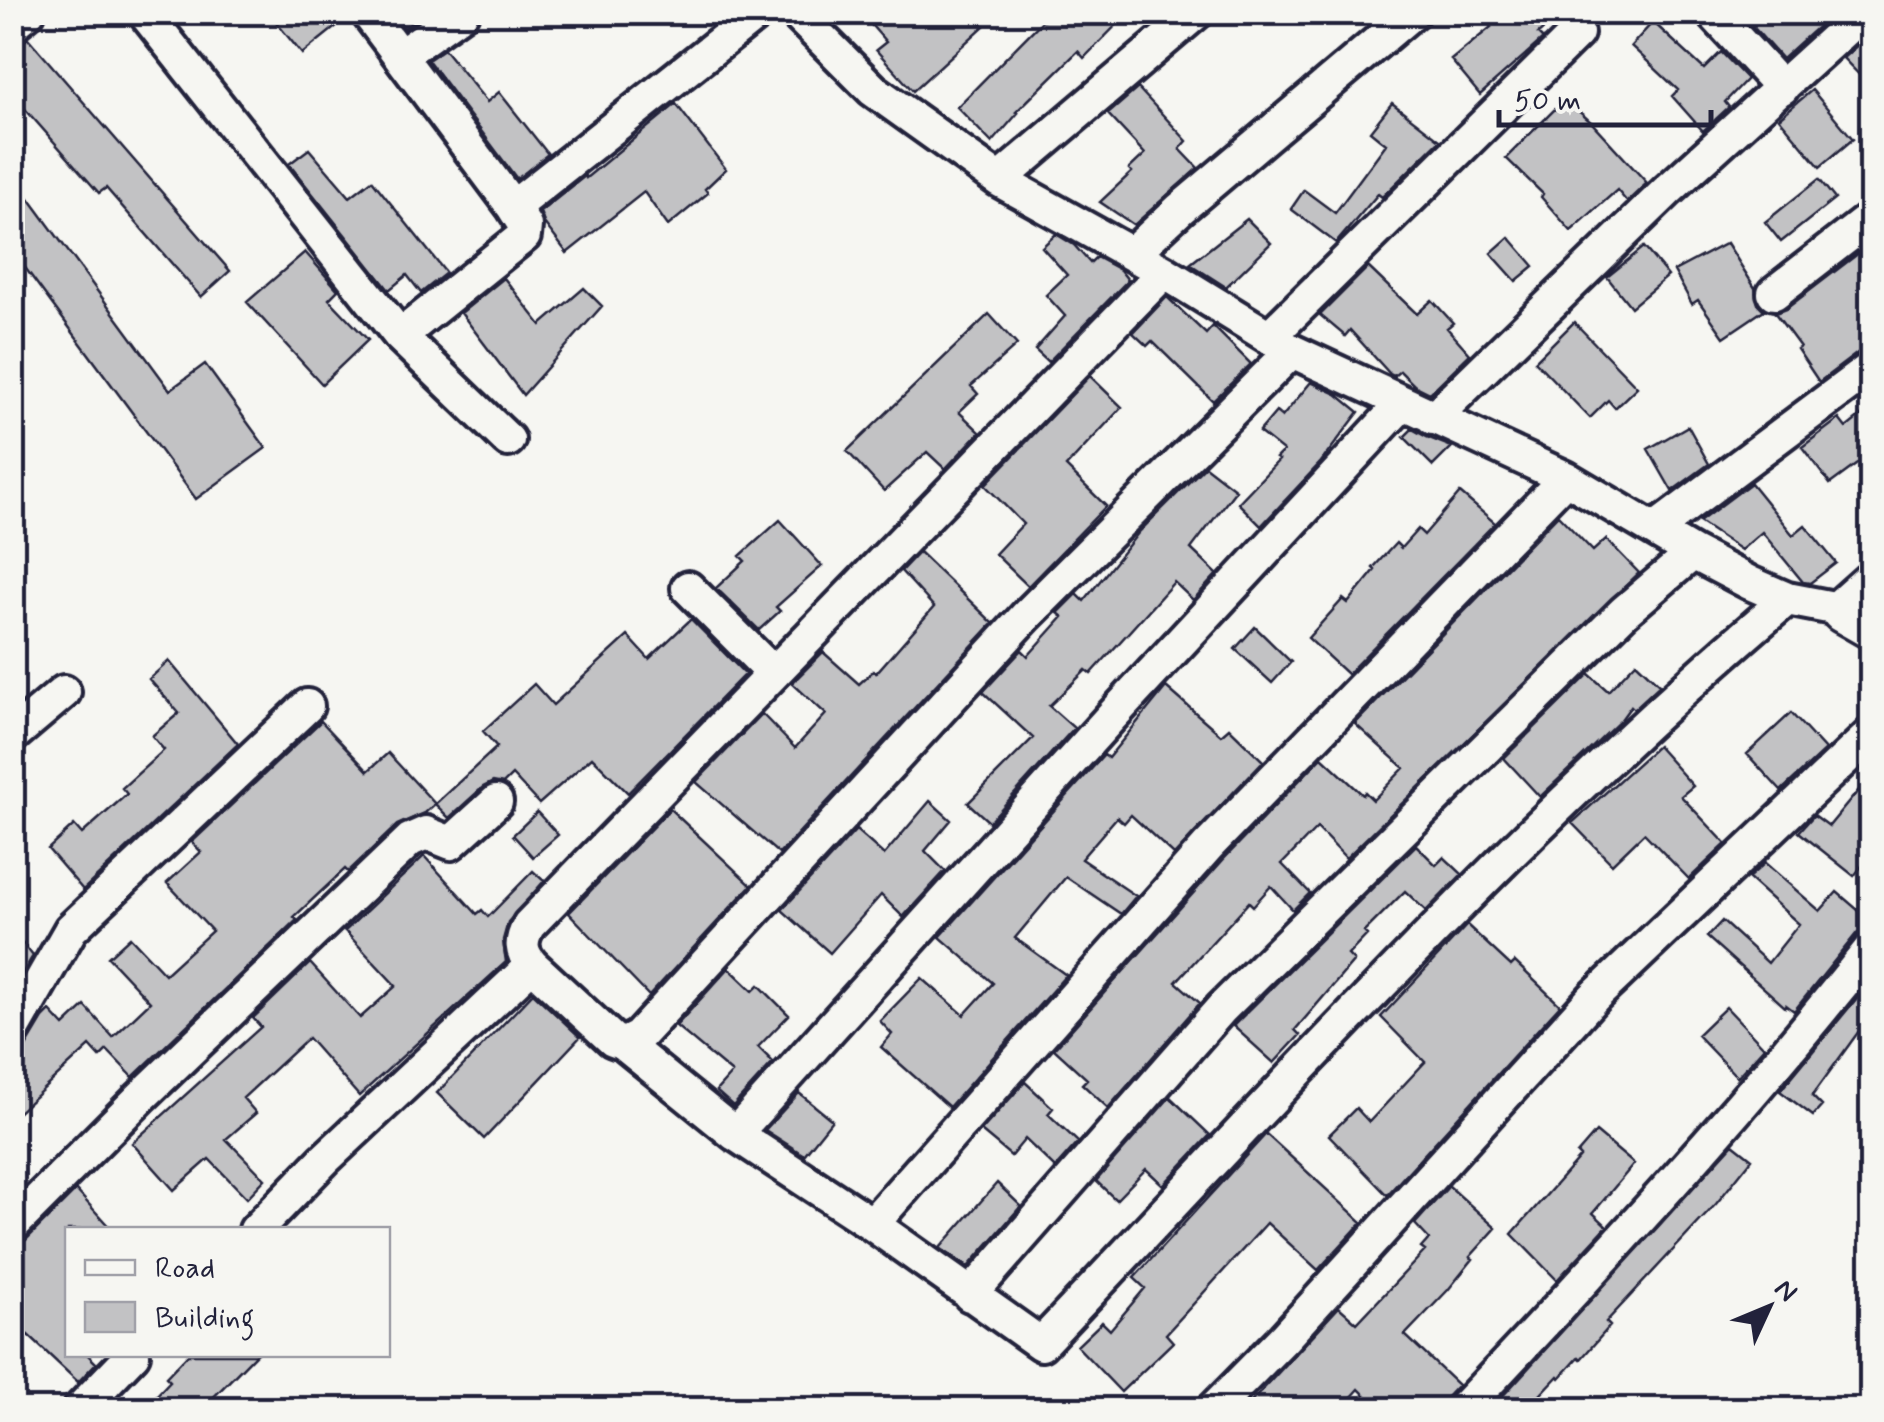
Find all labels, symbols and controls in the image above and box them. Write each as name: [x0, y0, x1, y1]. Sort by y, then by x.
scale bar: [1499, 65, 1712, 127]
text: 50 m: [1514, 82, 1581, 121]
legend: [65, 1227, 390, 1357]
text: Road: [155, 1249, 215, 1288]
north arrow: [1719, 1257, 1819, 1357]
text: N: [1765, 1272, 1805, 1311]
text: Building: [155, 1299, 254, 1341]

